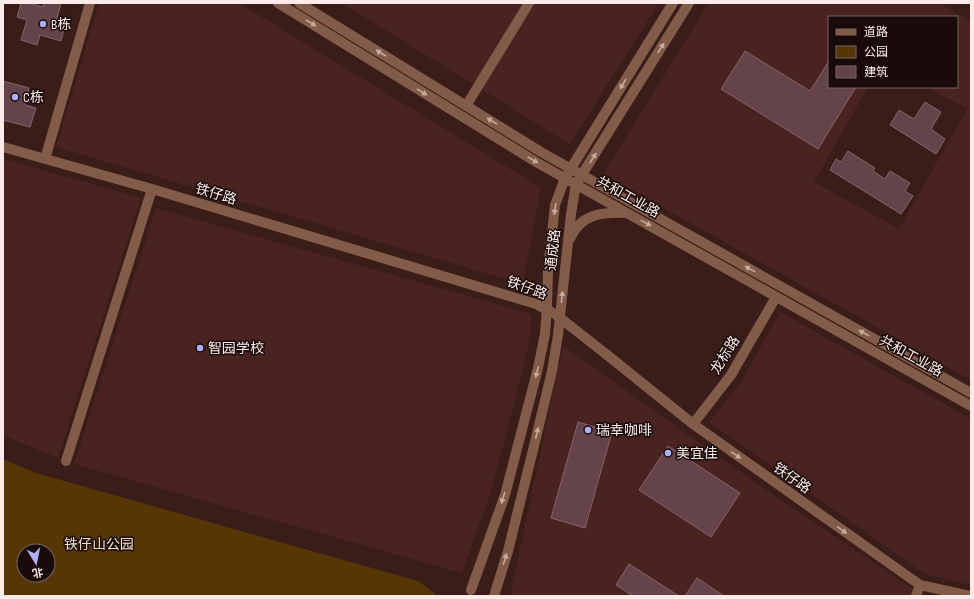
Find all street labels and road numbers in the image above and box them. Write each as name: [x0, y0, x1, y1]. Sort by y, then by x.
street label: 共和工业路: [593, 173, 663, 221]
street label: 铁仔路: [193, 180, 239, 208]
street label: 通成路: [542, 228, 564, 272]
street label: 铁仔路: [504, 273, 550, 303]
street label: 共和工业路: [876, 332, 946, 380]
street label: 龙标路: [707, 333, 743, 377]
street label: 铁仔路: [770, 459, 814, 497]

